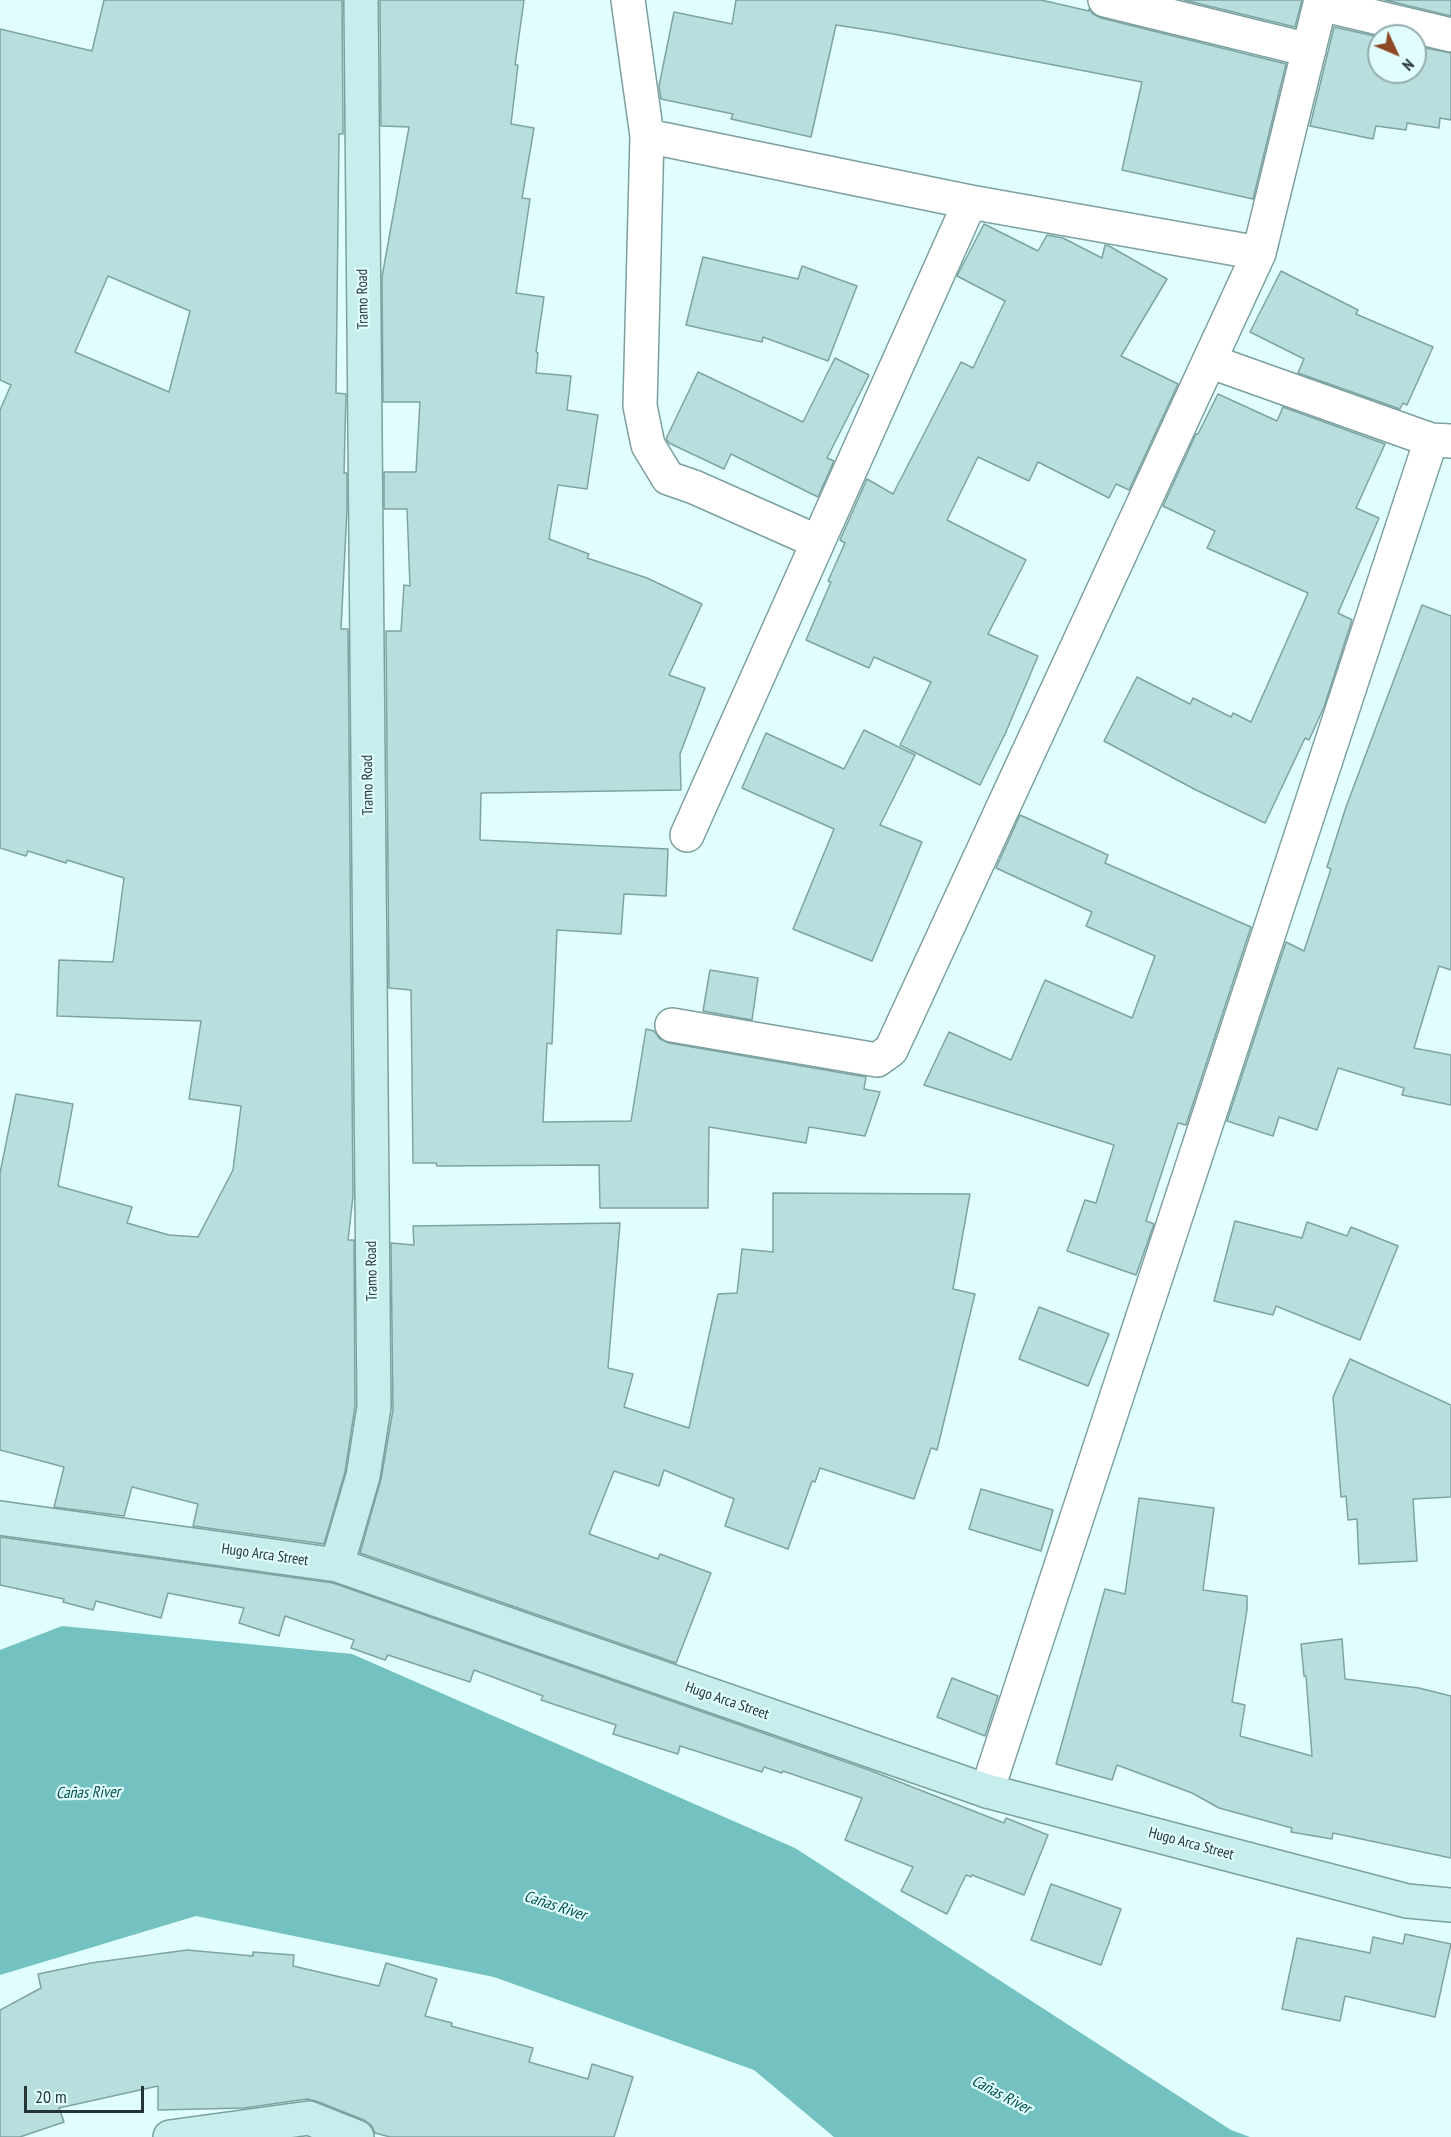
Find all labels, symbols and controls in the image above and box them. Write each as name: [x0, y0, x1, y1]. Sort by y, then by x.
north arrow: [1367, 24, 1427, 84]
text: N: [1398, 55, 1419, 75]
street label: Tramo Road: [353, 269, 373, 329]
street label: Tramo Road: [358, 755, 378, 815]
street label: Tramo Road: [362, 1241, 382, 1301]
street label: Hugo Arca Street: [220, 1540, 310, 1570]
street label: Hugo Arca Street: [683, 1678, 771, 1724]
water label: Cañas River: [56, 1783, 120, 1803]
street label: Hugo Arca Street: [1146, 1824, 1236, 1864]
water label: Cañas River: [522, 1887, 588, 1925]
water label: Cañas River: [968, 2071, 1034, 2119]
scale bar: [27, 2074, 147, 2112]
text: 20 m: [35, 2085, 67, 2108]

